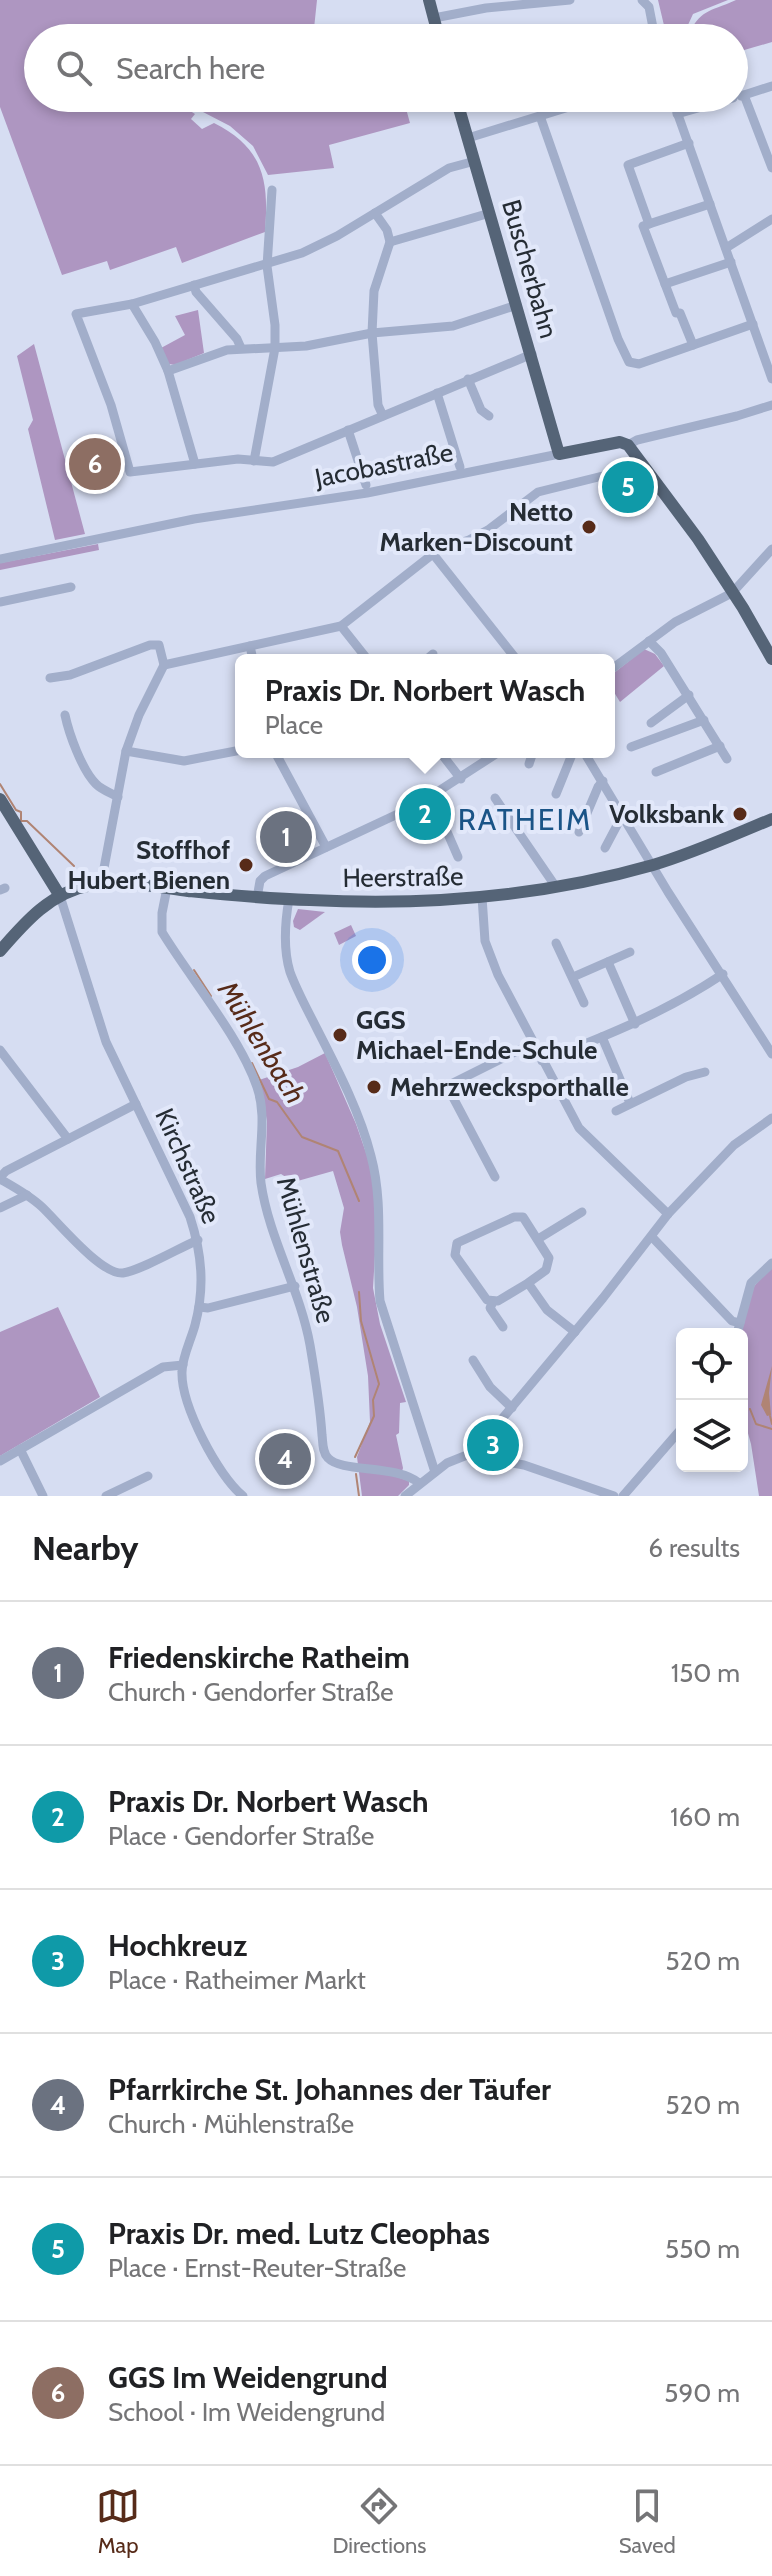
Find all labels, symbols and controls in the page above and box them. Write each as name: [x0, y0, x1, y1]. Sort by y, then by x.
search box: [24, 24, 748, 112]
icon: search: [52, 46, 96, 90]
text: Search here: [116, 50, 265, 87]
street label: Buscherbahn: [495, 196, 565, 342]
pin: 6: [69, 434, 121, 494]
street label: Jacobastraße: [311, 436, 456, 494]
pin: 5: [602, 457, 654, 517]
place label: Netto Marken-Discount: [380, 496, 573, 558]
marker: Netto Marken-Discount: [580, 518, 598, 536]
popup: [235, 654, 615, 758]
text: Praxis Dr. Norbert Wasch: [265, 672, 585, 709]
text: Place: [265, 709, 323, 741]
pin: 2: [399, 784, 451, 844]
place label: Volksbank: [609, 798, 724, 830]
district label: RATHEIM: [458, 801, 592, 838]
marker: Volksbank: [731, 805, 749, 823]
pin: 1: [260, 807, 312, 867]
place label: Stoffhof Hubert Bienen: [68, 834, 230, 896]
marker: Stoffhof Hubert Bienen: [237, 856, 255, 874]
street label: Heerstraße: [342, 860, 464, 894]
your location: [352, 940, 392, 980]
water label: Mühlenbach: [211, 974, 313, 1109]
place label: GGS Michael-Ende-Schule: [356, 1004, 598, 1066]
marker: GGS Michael-Ende-Schule: [331, 1026, 349, 1044]
place label: Mehrzwecksporthalle: [390, 1071, 629, 1103]
marker: Mehrzwecksporthalle: [365, 1078, 383, 1096]
street label: Kirchstraße: [148, 1103, 228, 1229]
street label: Mühlenstraße: [270, 1173, 342, 1327]
map controls: [676, 1328, 748, 1472]
button: locate: [676, 1328, 748, 1400]
button: layers: [676, 1400, 748, 1472]
pin: 3: [467, 1415, 519, 1475]
pin: 4: [259, 1429, 311, 1489]
text: Nearby: [32, 1527, 139, 1569]
text: 6 results: [648, 1532, 740, 1564]
text: Friedenskirche Ratheim: [108, 1639, 410, 1676]
text: 1: [53, 1657, 63, 1689]
text: 150 m: [671, 1657, 740, 1689]
text: Church · Gendorfer Straße: [108, 1676, 394, 1708]
text: Praxis Dr. Norbert Wasch: [108, 1783, 428, 1820]
text: 2: [51, 1801, 65, 1833]
text: 160 m: [670, 1801, 740, 1833]
text: Place · Gendorfer Straße: [108, 1820, 374, 1852]
text: Hochkreuz: [108, 1927, 247, 1964]
text: 3: [51, 1945, 65, 1977]
text: 520 m: [666, 1945, 740, 1977]
text: Place · Ratheimer Markt: [108, 1964, 366, 1996]
text: Pfarrkirche St. Johannes der Täufer: [108, 2071, 551, 2108]
text: 4: [50, 2089, 66, 2121]
text: 520 m: [666, 2089, 740, 2121]
text: Church · Mühlenstraße: [108, 2108, 354, 2140]
text: Praxis Dr. med. Lutz Cleophas: [108, 2215, 490, 2252]
text: 5: [51, 2233, 65, 2265]
text: 550 m: [665, 2233, 740, 2265]
text: Place · Ernst-Reuter-Straße: [108, 2252, 406, 2284]
text: GGS Im Weidengrund: [108, 2359, 388, 2396]
text: 6: [51, 2377, 65, 2409]
text: 590 m: [664, 2377, 740, 2409]
text: School · Im Weidengrund: [108, 2396, 385, 2428]
tab: Map: [96, 2484, 140, 2559]
tab: Directions: [332, 2484, 426, 2559]
tab: Saved: [619, 2484, 676, 2559]

